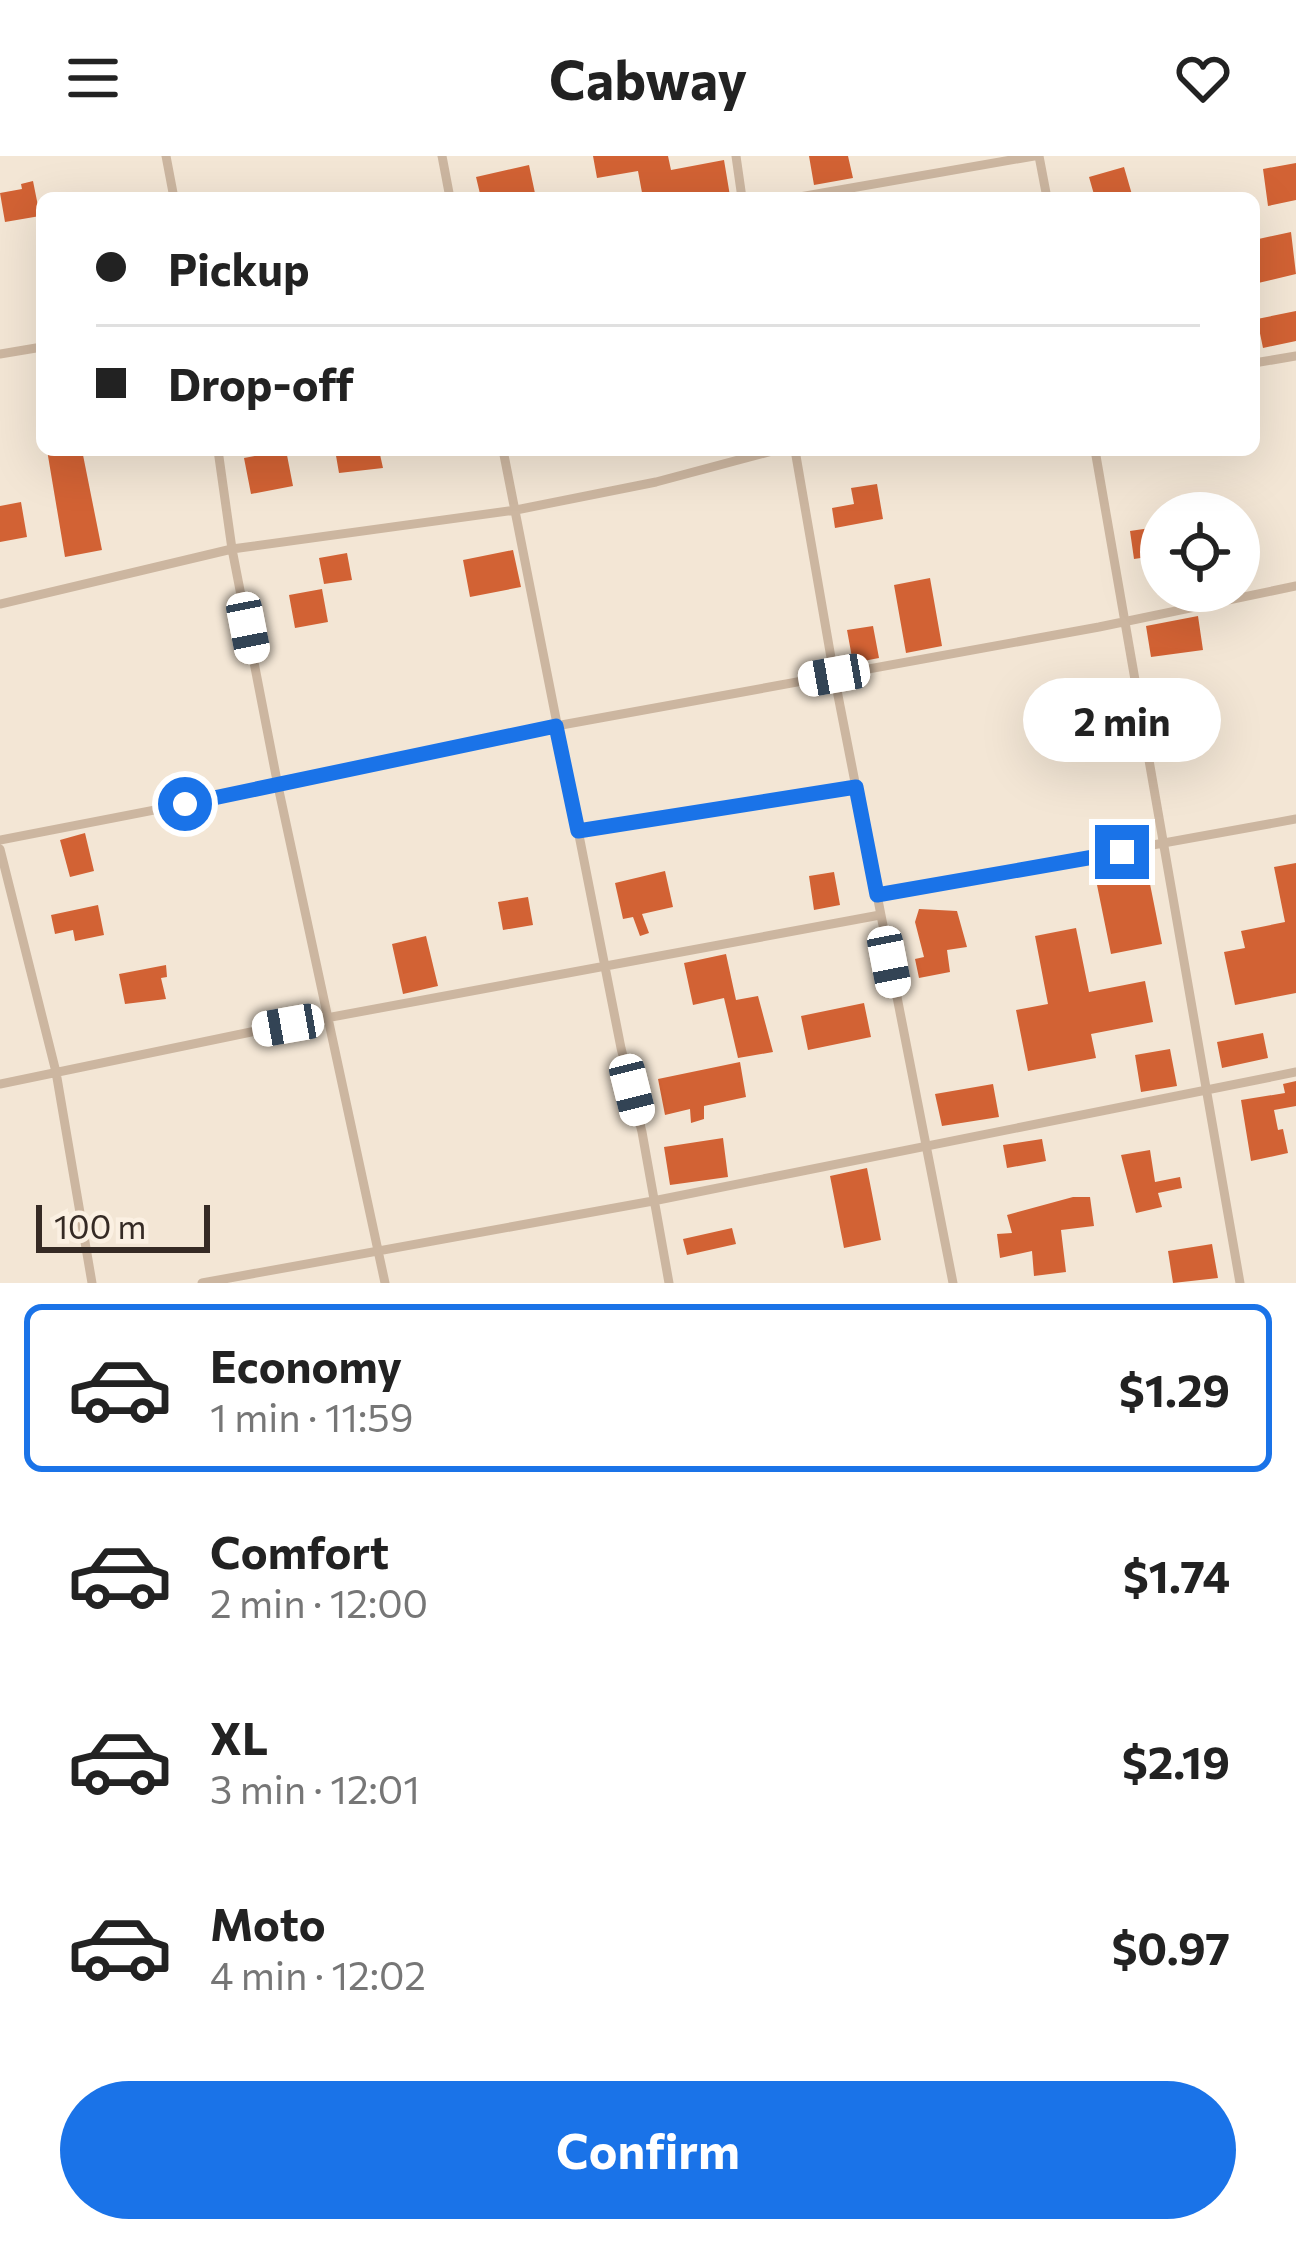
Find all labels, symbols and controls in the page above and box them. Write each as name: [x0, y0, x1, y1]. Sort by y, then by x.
icon: menu: [60, 45, 126, 111]
text: Cabway: [549, 45, 747, 111]
icon: heart: [1170, 45, 1236, 111]
text: Pickup: [168, 240, 310, 295]
text: Drop-off: [168, 355, 354, 410]
map controls: [1140, 492, 1260, 612]
button: locate: [1140, 492, 1260, 612]
car: [223, 589, 273, 667]
car: [795, 651, 873, 699]
callout: 2 min: [1023, 678, 1221, 762]
text: 2 min: [1073, 696, 1171, 744]
route start: [158, 777, 212, 831]
route end: [1095, 825, 1149, 879]
car: [864, 923, 914, 1001]
car: [249, 1001, 327, 1049]
car: [606, 1051, 658, 1129]
scale bar: [36, 1199, 210, 1252]
text: 100 m: [54, 1205, 146, 1246]
icon: car: [66, 1334, 174, 1442]
text: Economy: [210, 1337, 402, 1392]
text: $1.29: [1119, 1361, 1230, 1416]
text: 1 min · 11:59: [210, 1392, 413, 1440]
icon: car: [66, 1520, 174, 1628]
text: Comfort: [210, 1523, 389, 1578]
text: $1.74: [1123, 1547, 1230, 1602]
text: 2 min · 12:00: [210, 1578, 428, 1626]
icon: car: [66, 1706, 174, 1814]
text: XL: [210, 1709, 268, 1764]
text: $2.19: [1122, 1733, 1230, 1788]
text: 3 min · 12:01: [210, 1764, 420, 1812]
icon: car: [66, 1892, 174, 2000]
text: Moto: [210, 1895, 326, 1950]
text: $0.97: [1112, 1919, 1230, 1974]
text: 4 min · 12:02: [210, 1950, 426, 1998]
button: Confirm: [60, 2081, 1236, 2219]

